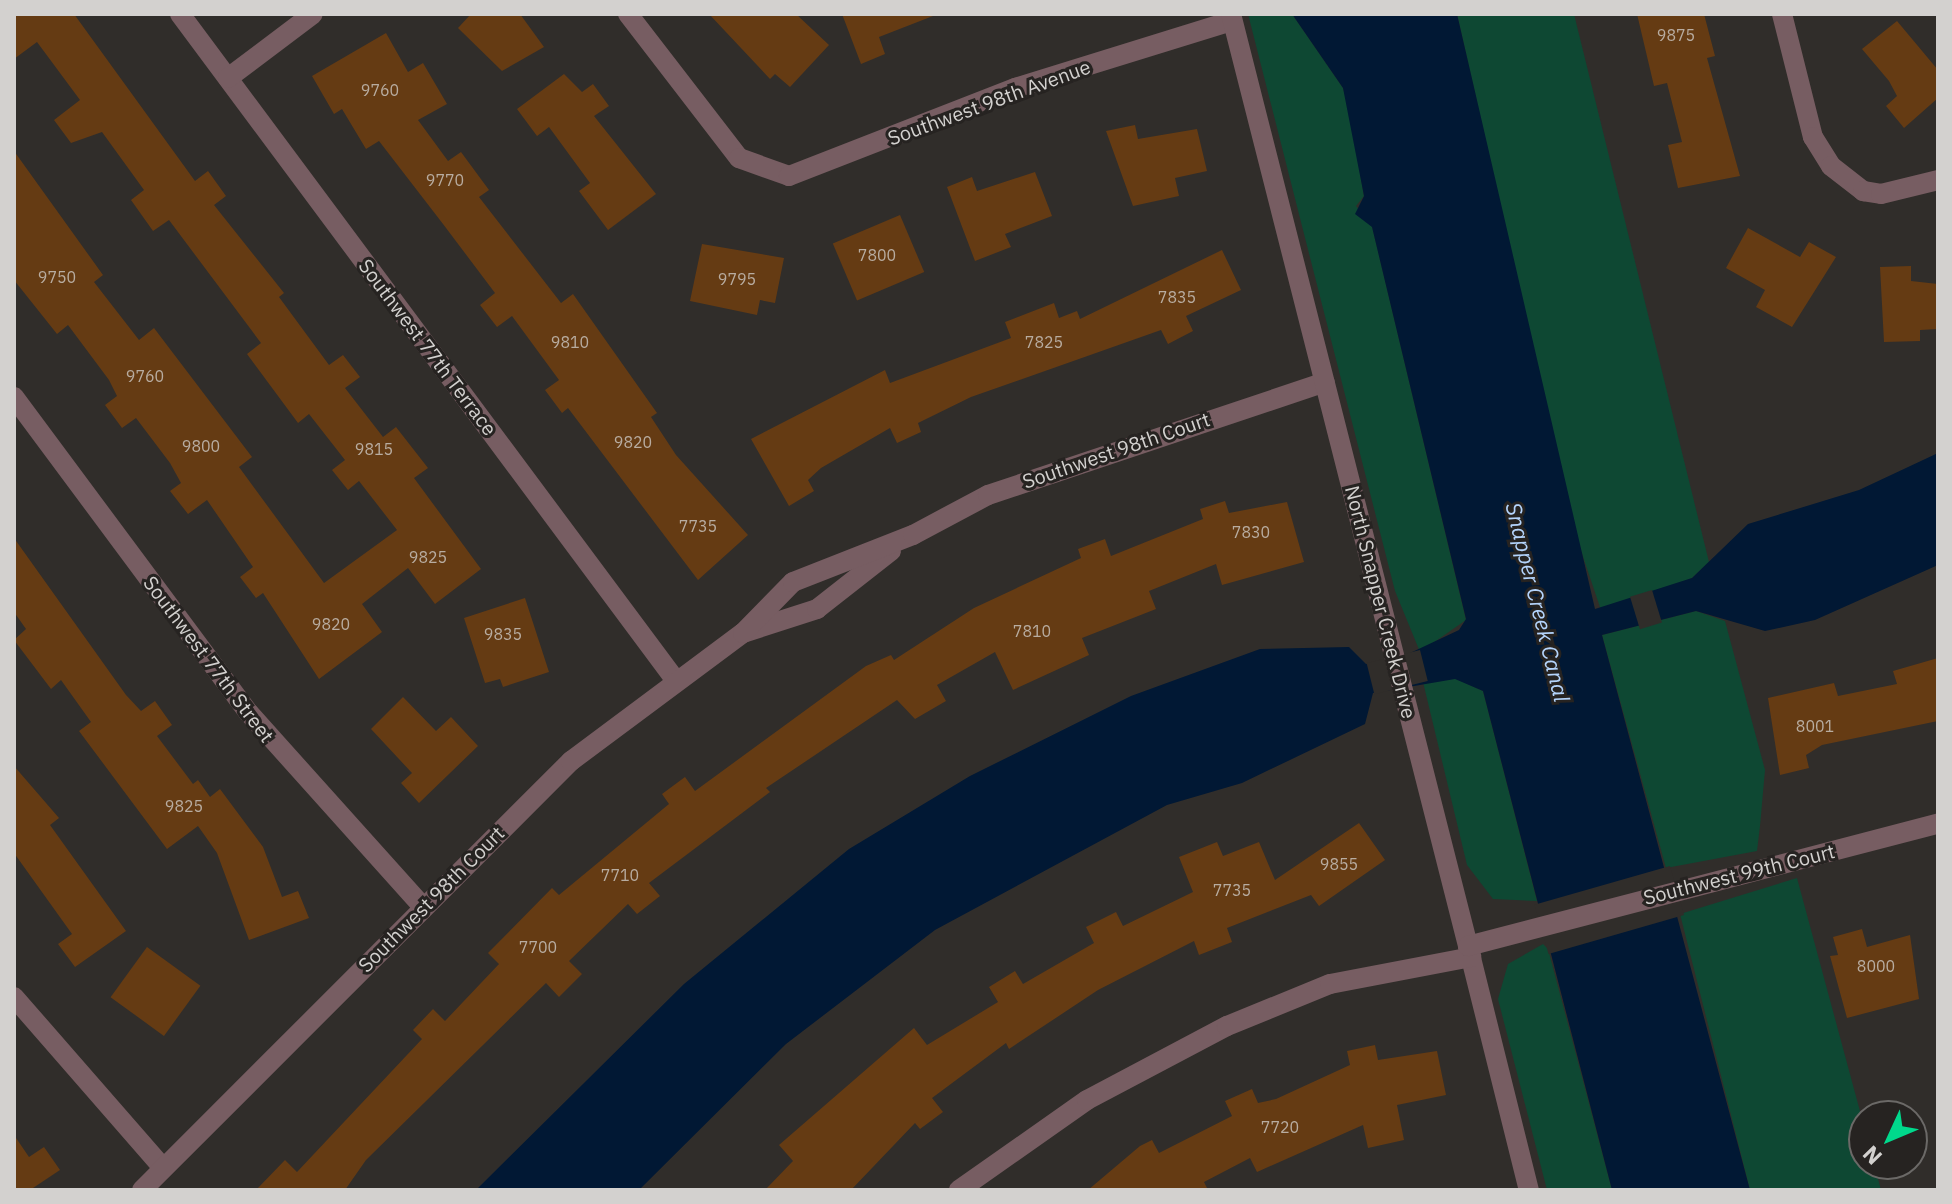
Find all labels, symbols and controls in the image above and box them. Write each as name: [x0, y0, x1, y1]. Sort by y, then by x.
house number: 9875: [1657, 25, 1695, 45]
street label: Southwest 98th Avenue: [884, 54, 1094, 150]
house number: 9760: [361, 80, 399, 100]
house number: 9770: [426, 170, 464, 190]
house number: 7800: [858, 245, 896, 265]
street label: Southwest 77th Terrace: [354, 254, 502, 440]
house number: 9750: [38, 267, 76, 287]
house number: 9795: [718, 269, 756, 289]
house number: 7835: [1158, 287, 1196, 307]
house number: 9810: [551, 332, 589, 352]
house number: 7825: [1025, 332, 1063, 352]
house number: 9760: [126, 366, 164, 386]
street label: Southwest 98th Court: [1019, 407, 1213, 493]
house number: 9820: [614, 432, 652, 452]
house number: 9800: [182, 436, 220, 456]
house number: 9815: [355, 439, 393, 459]
street label: North Snapper Creek Drive: [1340, 483, 1422, 721]
water label: Snapper Creek Canal: [1500, 499, 1576, 705]
house number: 7735: [679, 516, 717, 536]
house number: 7830: [1232, 522, 1270, 542]
house number: 9825: [409, 547, 447, 567]
street label: Southwest 77th Street: [139, 571, 279, 747]
house number: 9820: [312, 614, 350, 634]
house number: 7810: [1013, 621, 1051, 641]
house number: 9835: [484, 624, 522, 644]
house number: 8001: [1796, 716, 1834, 736]
house number: 9825: [165, 796, 203, 816]
street label: Southwest 98th Court: [353, 821, 509, 977]
street label: Southwest 99th Court: [1641, 839, 1837, 909]
house number: 9855: [1320, 854, 1358, 874]
house number: 7710: [601, 865, 639, 885]
house number: 7735: [1213, 880, 1251, 900]
house number: 7700: [519, 937, 557, 957]
house number: 8000: [1857, 956, 1895, 976]
north arrow: [1848, 1100, 1928, 1180]
house number: 7720: [1261, 1117, 1299, 1137]
text: N: [1856, 1140, 1888, 1171]

